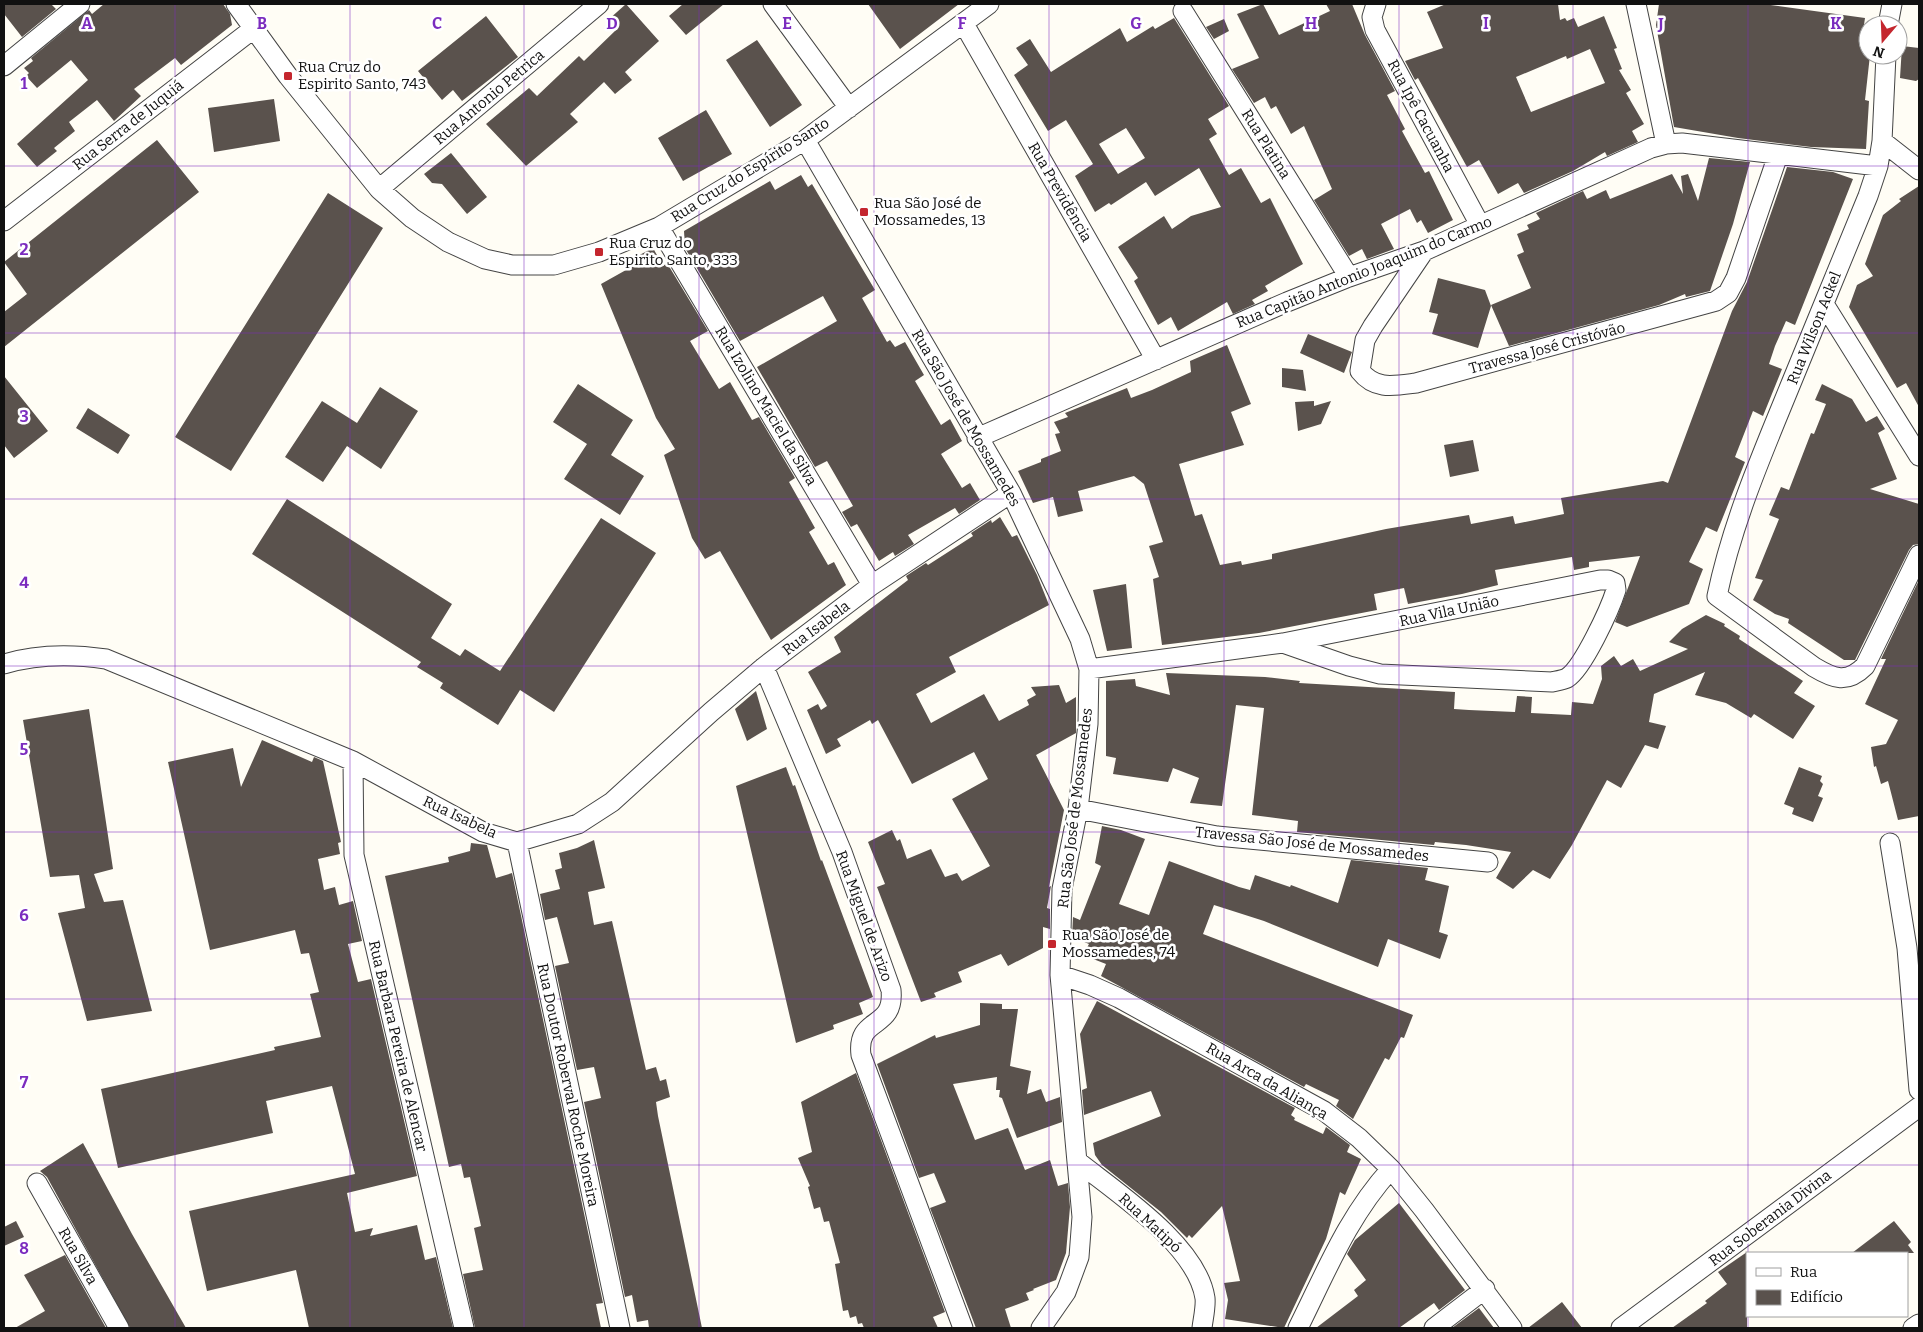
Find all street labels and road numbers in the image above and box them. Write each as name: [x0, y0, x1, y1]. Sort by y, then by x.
street label: Rua Antonio Petrica: [430, 46, 548, 148]
street label: Rua Ipê Cacuanha: [1384, 57, 1458, 175]
street label: Rua Serra de Juquiá: [69, 76, 187, 174]
street label: Rua Platina: [1237, 106, 1295, 182]
street label: Rua Cruz do Espírito Santo: [667, 114, 833, 226]
street label: Rua Previdência: [1024, 139, 1096, 245]
street label: Rua Capitão Antonio Joaquim do Carmo: [1233, 212, 1495, 332]
street label: Rua Wilson Ackel: [1783, 269, 1845, 387]
street label: Travessa José Cristóvão: [1467, 318, 1627, 378]
street label: Rua Izolino Maciel da Silva: [711, 323, 821, 489]
street label: Rua São José de Mossamedes: [908, 326, 1024, 510]
street label: Rua Vila União: [1397, 592, 1501, 630]
street label: Rua Isabela: [779, 597, 853, 659]
street label: Rua São José de Mossamedes: [1054, 707, 1096, 909]
street label: Rua Isabela: [420, 792, 500, 842]
street label: Travessa São José de Mossamedes: [1194, 823, 1430, 865]
street label: Rua Miguel de Arizo: [832, 848, 896, 984]
street label: Rua Barbara Pereira de Alencar: [365, 939, 431, 1154]
street label: Rua Doutor Roberval Roche Moreira: [533, 962, 603, 1208]
street label: Rua Arca da Aliança: [1203, 1039, 1331, 1123]
street label: Rua Soberania Divina: [1705, 1166, 1835, 1270]
street label: Rua Matipó: [1115, 1190, 1185, 1256]
street label: Rua Silva: [54, 1224, 102, 1288]

